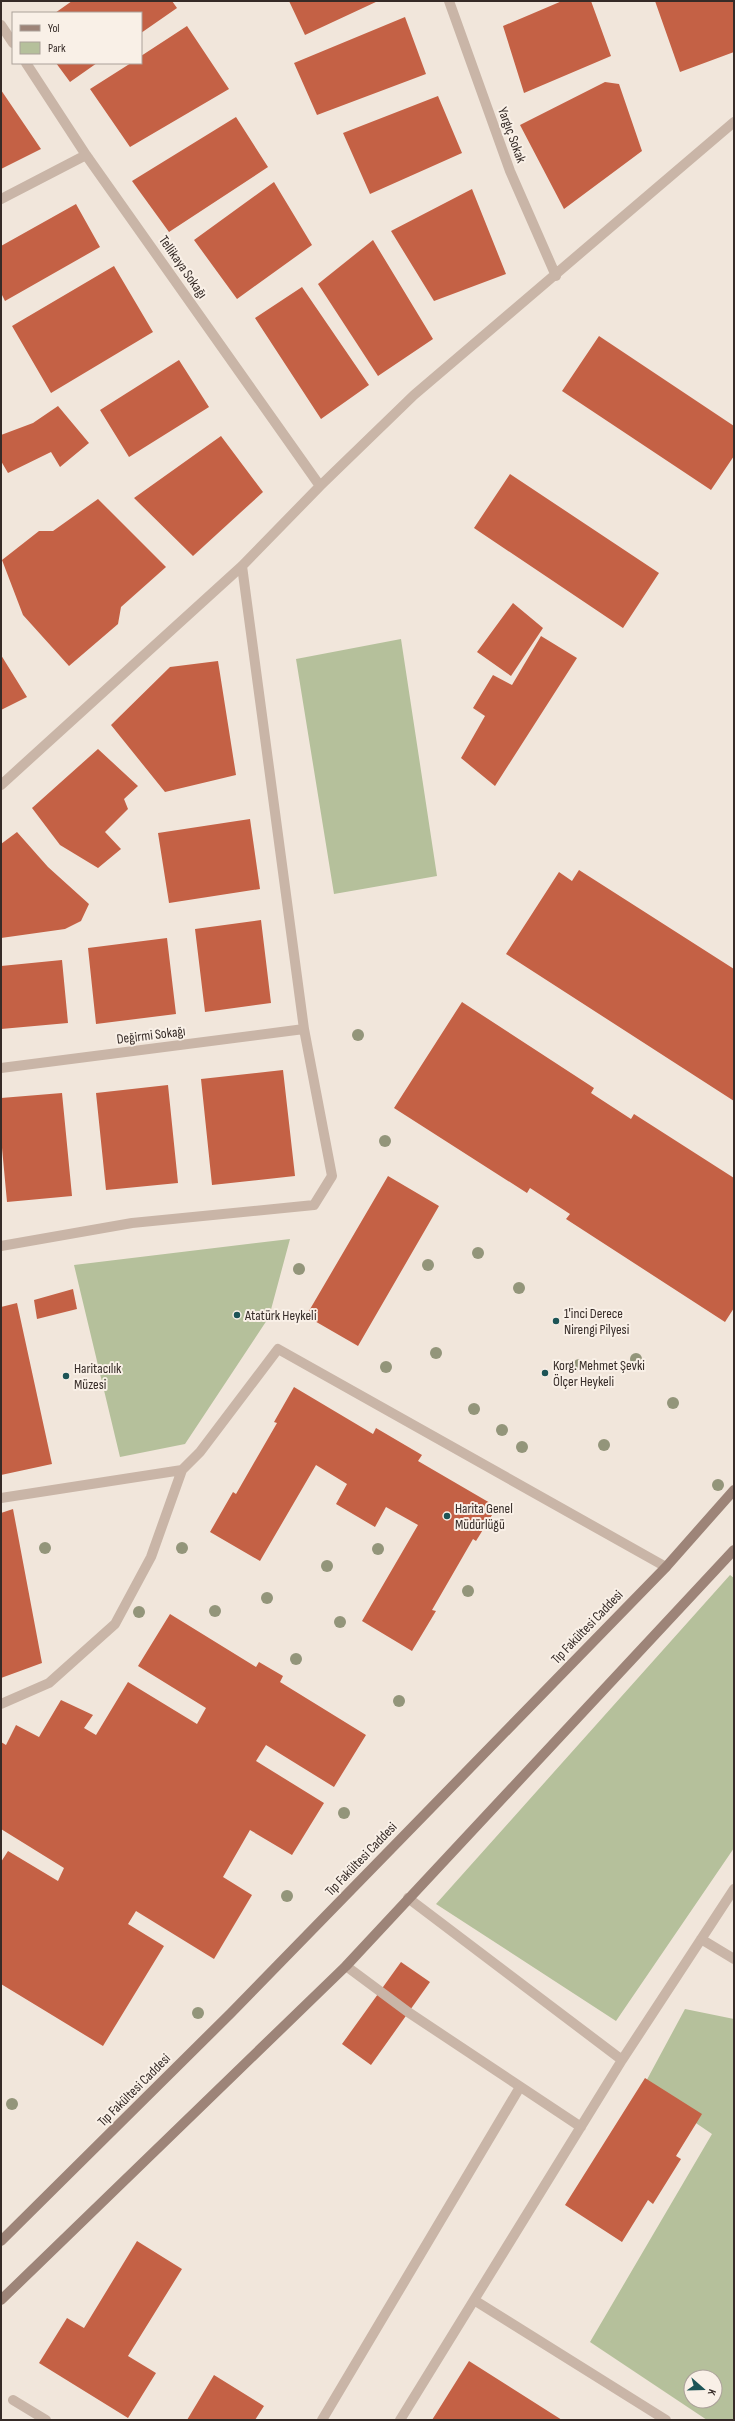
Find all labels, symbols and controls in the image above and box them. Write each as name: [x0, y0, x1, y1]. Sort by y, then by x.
legend: [12, 12, 142, 64]
text: Yol: [48, 21, 60, 36]
text: Park: [48, 41, 66, 56]
street label: Yargıç Sokak: [494, 105, 530, 166]
street label: Tellikaya Sokağı: [155, 232, 211, 302]
street label: Değirmi Sokağı: [116, 1022, 186, 1048]
place label: 1'inci Derece Nirengi Pilyesi: [564, 1305, 629, 1338]
place label: Atatürk Heykeli: [244, 1307, 317, 1324]
marker: Atatürk Heykeli: [232, 1310, 242, 1320]
marker: 1'inci Derece Nirengi Pilyesi: [551, 1316, 561, 1326]
place label: Korg. Mehmet Şevki Ölçer Heykeli: [553, 1357, 645, 1390]
place label: Haritacılık Müzesi: [74, 1360, 122, 1393]
marker: Korg. Mehmet Şevki Ölçer Heykeli: [540, 1368, 550, 1378]
marker: Haritacılık Müzesi: [61, 1371, 71, 1381]
place label: Harita Genel Müdürlüğü: [455, 1500, 513, 1533]
marker: Harita Genel Müdürlüğü: [442, 1511, 452, 1521]
street label: Tıp Fakültesi Caddesi: [548, 1587, 626, 1667]
street label: Tıp Fakültesi Caddesi: [322, 1819, 400, 1899]
street label: Tıp Fakültesi Caddesi: [94, 2050, 174, 2130]
north arrow: [683, 2369, 723, 2409]
text: K: [705, 2387, 719, 2398]

